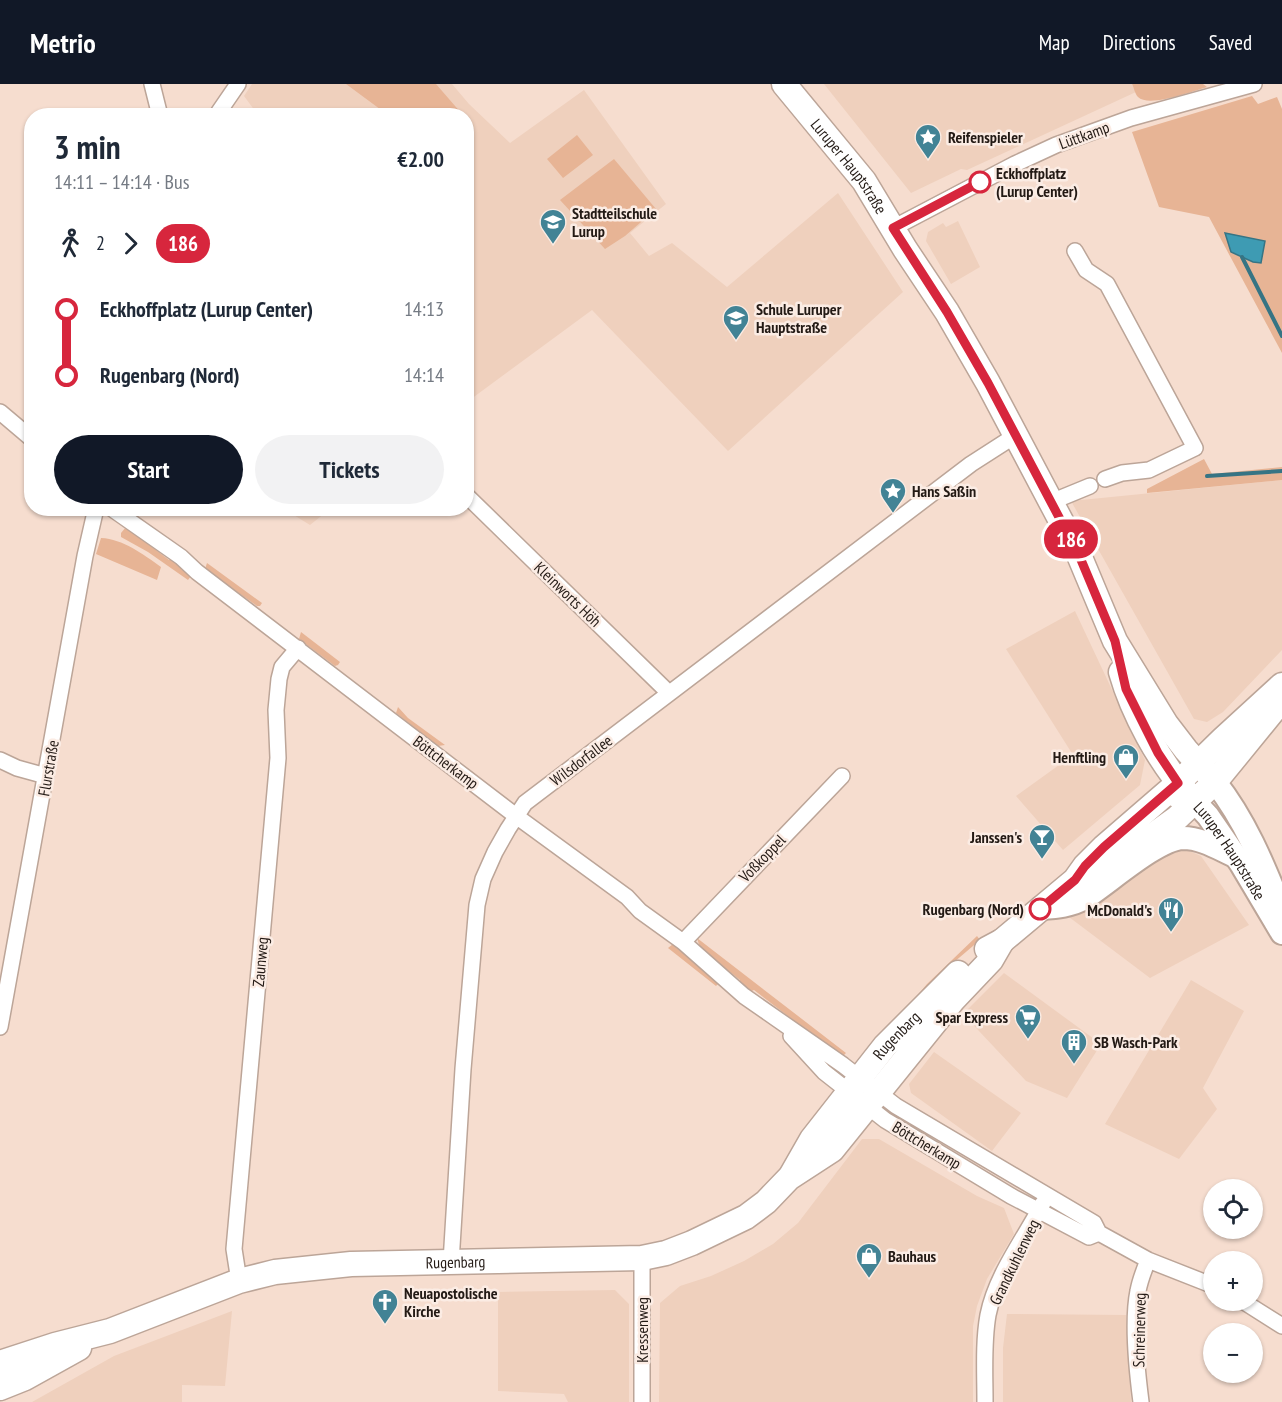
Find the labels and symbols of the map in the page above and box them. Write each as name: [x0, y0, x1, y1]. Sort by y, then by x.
street label: Luruper Hauptstraße: [807, 114, 891, 217]
street label: Lüttkamp: [1056, 117, 1112, 153]
place icon: Reifenspieler: [913, 122, 943, 160]
place label: Reifenspieler: [948, 127, 1023, 147]
place label: Eckhoffplatz (Lurup Center): [996, 163, 1078, 201]
marker: Eckhoffplatz (Lurup Center): [969, 171, 991, 193]
place label: Stadtteilschule Lurup: [572, 203, 657, 241]
school or university icon: Stadtteilschule Lurup: [538, 207, 568, 245]
place label: Schule Luruper Hauptstraße: [756, 299, 842, 337]
school or university icon: Schule Luruper Hauptstraße: [721, 303, 751, 341]
place icon: Hans Saßin: [878, 476, 908, 514]
place label: Hans Saßin: [912, 481, 976, 501]
line badge: 186: [1036, 520, 1106, 558]
street label: Kleinworts Höh: [530, 557, 606, 631]
street label: Wilsdorfallee: [546, 730, 616, 790]
street label: Böttcherkamp: [409, 731, 483, 793]
street label: Flurstraße: [33, 738, 63, 798]
shop icon: Henftling: [1111, 742, 1141, 780]
place label: Henftling: [1053, 747, 1106, 767]
street label: Luruper Hauptstraße: [1190, 797, 1270, 903]
bar icon: Janssen's: [1027, 822, 1057, 860]
place label: Janssen's: [969, 827, 1022, 847]
street label: Voßkoppel: [734, 830, 790, 887]
restaurant icon: McDonald's: [1156, 895, 1186, 933]
marker: Rugenbarg (Nord): [1029, 898, 1051, 920]
place label: Rugenbarg (Nord): [922, 899, 1024, 919]
place label: McDonald's: [1087, 900, 1152, 920]
street label: Zaunweg: [248, 936, 272, 988]
supermarket icon: Spar Express: [1013, 1002, 1043, 1040]
street label: Rugenbarg: [868, 1007, 924, 1064]
place label: Spar Express: [935, 1007, 1008, 1027]
building icon: SB Wasch-Park: [1059, 1027, 1089, 1065]
place label: SB Wasch-Park: [1094, 1032, 1178, 1052]
street label: Böttcherkamp: [889, 1117, 965, 1173]
street label: Grandkuhlenweg: [985, 1216, 1043, 1308]
shop icon: Bauhaus: [854, 1241, 884, 1279]
place label: Bauhaus: [888, 1246, 937, 1266]
street label: Rugenbarg: [425, 1251, 486, 1272]
place label: Neuapostolische Kirche: [404, 1283, 498, 1321]
church icon: Neuapostolische Kirche: [370, 1287, 400, 1325]
street label: Schreinerweg: [1128, 1292, 1150, 1368]
street label: Kressenweg: [632, 1297, 652, 1363]

